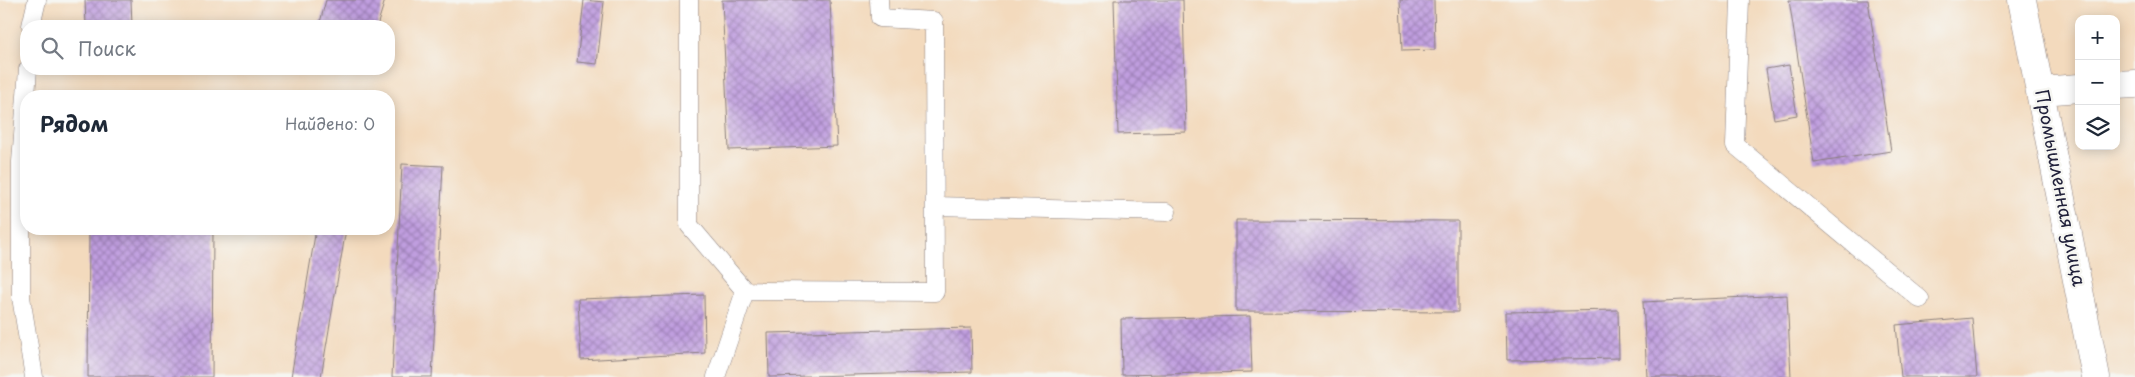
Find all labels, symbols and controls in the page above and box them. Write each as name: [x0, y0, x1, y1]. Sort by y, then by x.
map controls: [2075, 15, 2120, 150]
button: +: [2075, 15, 2120, 60]
search box: [20, 20, 395, 75]
icon: search: [38, 34, 66, 62]
text: Поиск: [78, 34, 136, 62]
button: −: [2075, 60, 2120, 105]
street label: Промышленная улица: [2029, 87, 2094, 289]
button: layers: [2075, 105, 2120, 150]
text: Рядом: [40, 107, 108, 139]
text: Найдено: 0: [285, 111, 375, 135]

